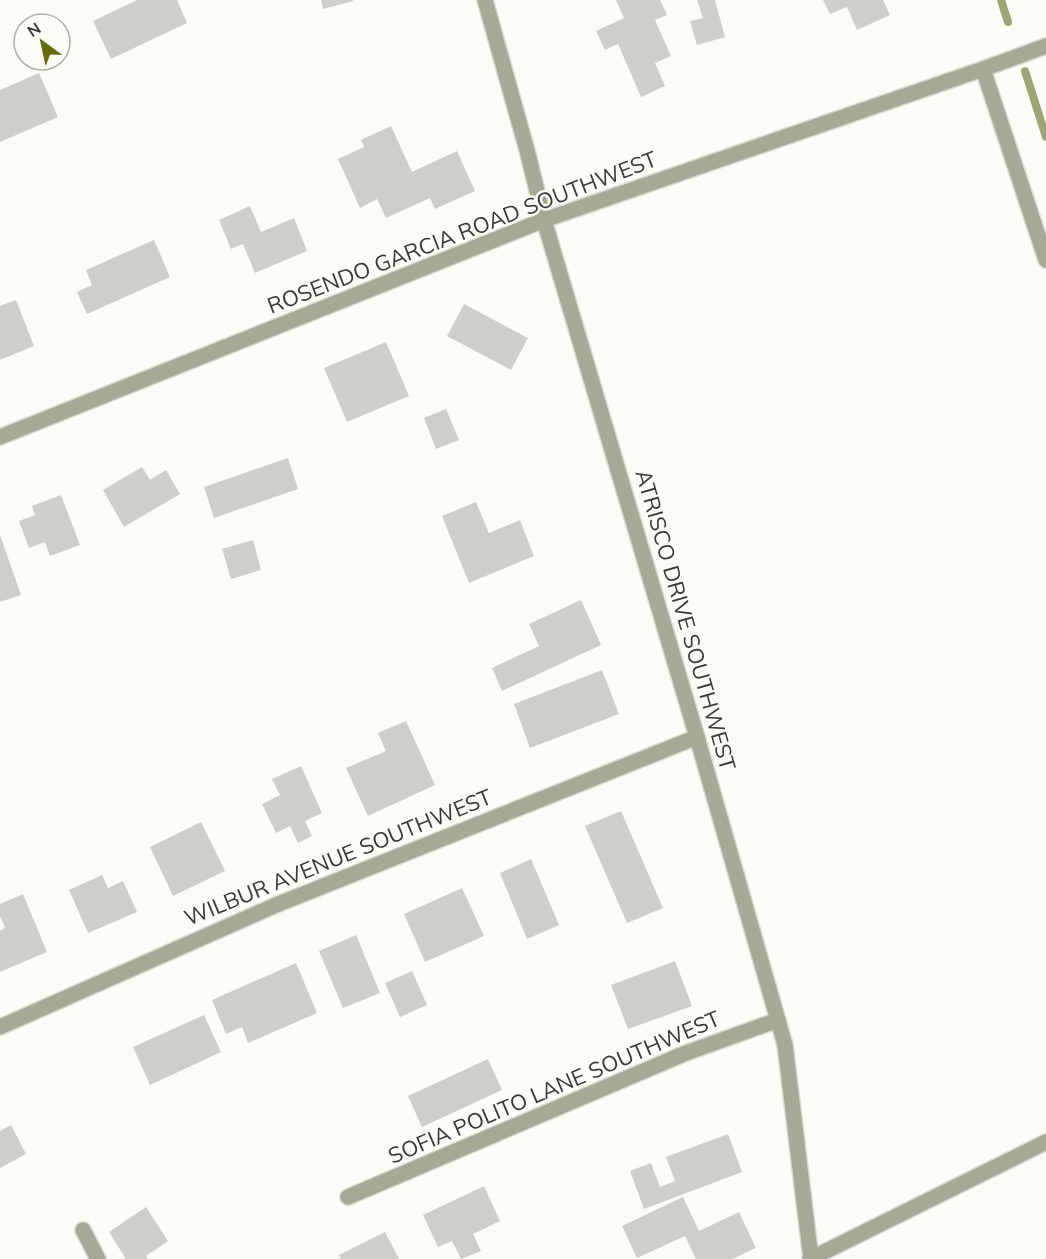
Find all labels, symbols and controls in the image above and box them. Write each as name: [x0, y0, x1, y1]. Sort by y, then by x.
north arrow: [12, 12, 72, 72]
text: N: [23, 18, 44, 41]
street label: ROSENDO GARCIA ROAD SOUTHWEST: [263, 145, 661, 319]
street label: ATRISCO DRIVE SOUTHWEST: [630, 466, 742, 774]
street label: WILBUR AVENUE SOUTHWEST: [180, 782, 496, 932]
street label: SOFIA POLITO LANE SOUTHWEST: [384, 1004, 724, 1170]

